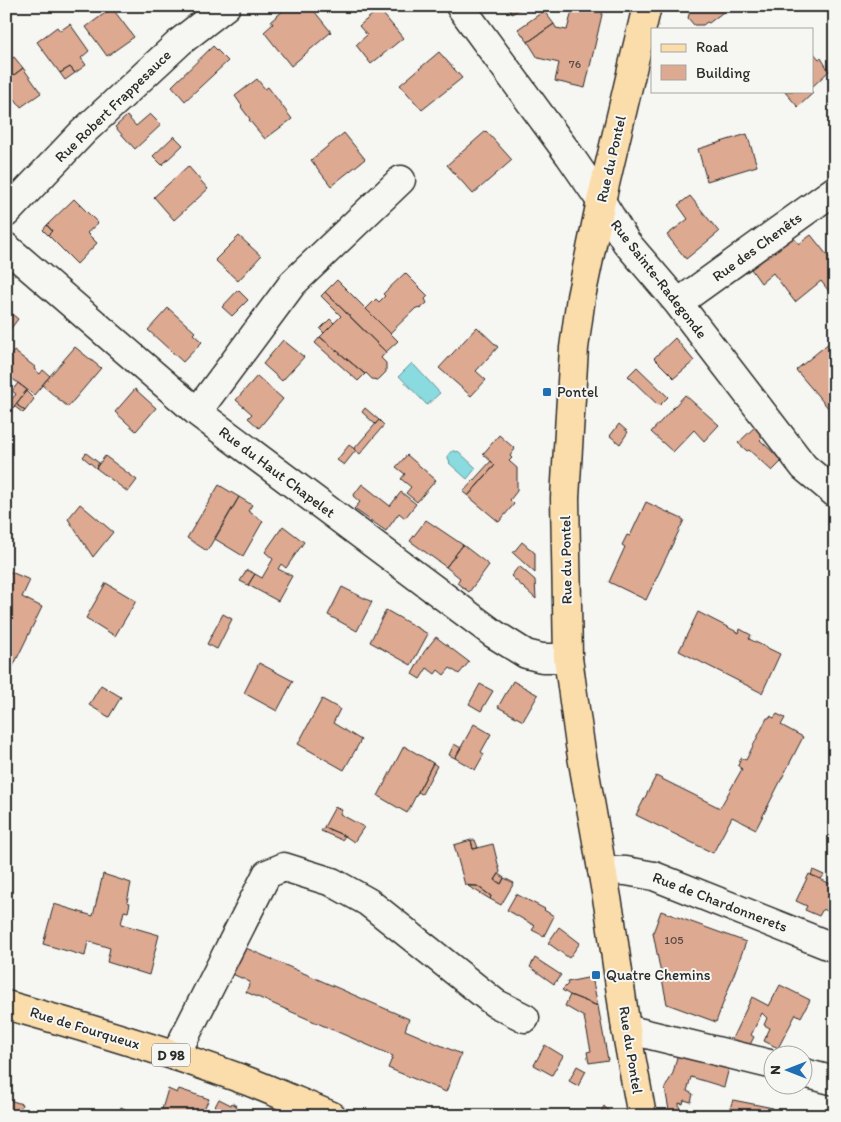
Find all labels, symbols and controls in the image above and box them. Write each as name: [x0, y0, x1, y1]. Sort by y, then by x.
legend: [651, 28, 814, 92]
text: Road: [696, 38, 729, 56]
street label: Rue Robert Frappesauce: [51, 46, 175, 166]
house number: 76: [569, 57, 581, 71]
text: Building: [696, 64, 750, 82]
street label: Rue du Pontel: [592, 113, 630, 204]
street label: Rue des Chenêts: [709, 208, 805, 285]
street label: Rue Sainte-Radegonde: [607, 216, 711, 342]
place label: Pontel: [557, 383, 599, 401]
marker: Pontel: [541, 386, 553, 398]
street label: Rue du Haut Chapelet: [215, 422, 339, 522]
street label: Rue du Pontel: [556, 515, 576, 604]
street label: Rue de Chardonnerets: [650, 868, 790, 936]
house number: 105: [664, 933, 684, 947]
place label: Quatre Chemins: [606, 966, 711, 984]
marker: Quatre Chemins: [590, 969, 602, 981]
street label: Rue de Fourqueux: [28, 1003, 143, 1053]
street label: Rue du Pontel: [615, 1005, 647, 1096]
road number: D 98: [152, 1044, 190, 1066]
north arrow: [764, 1044, 814, 1094]
text: N: [767, 1065, 784, 1075]

